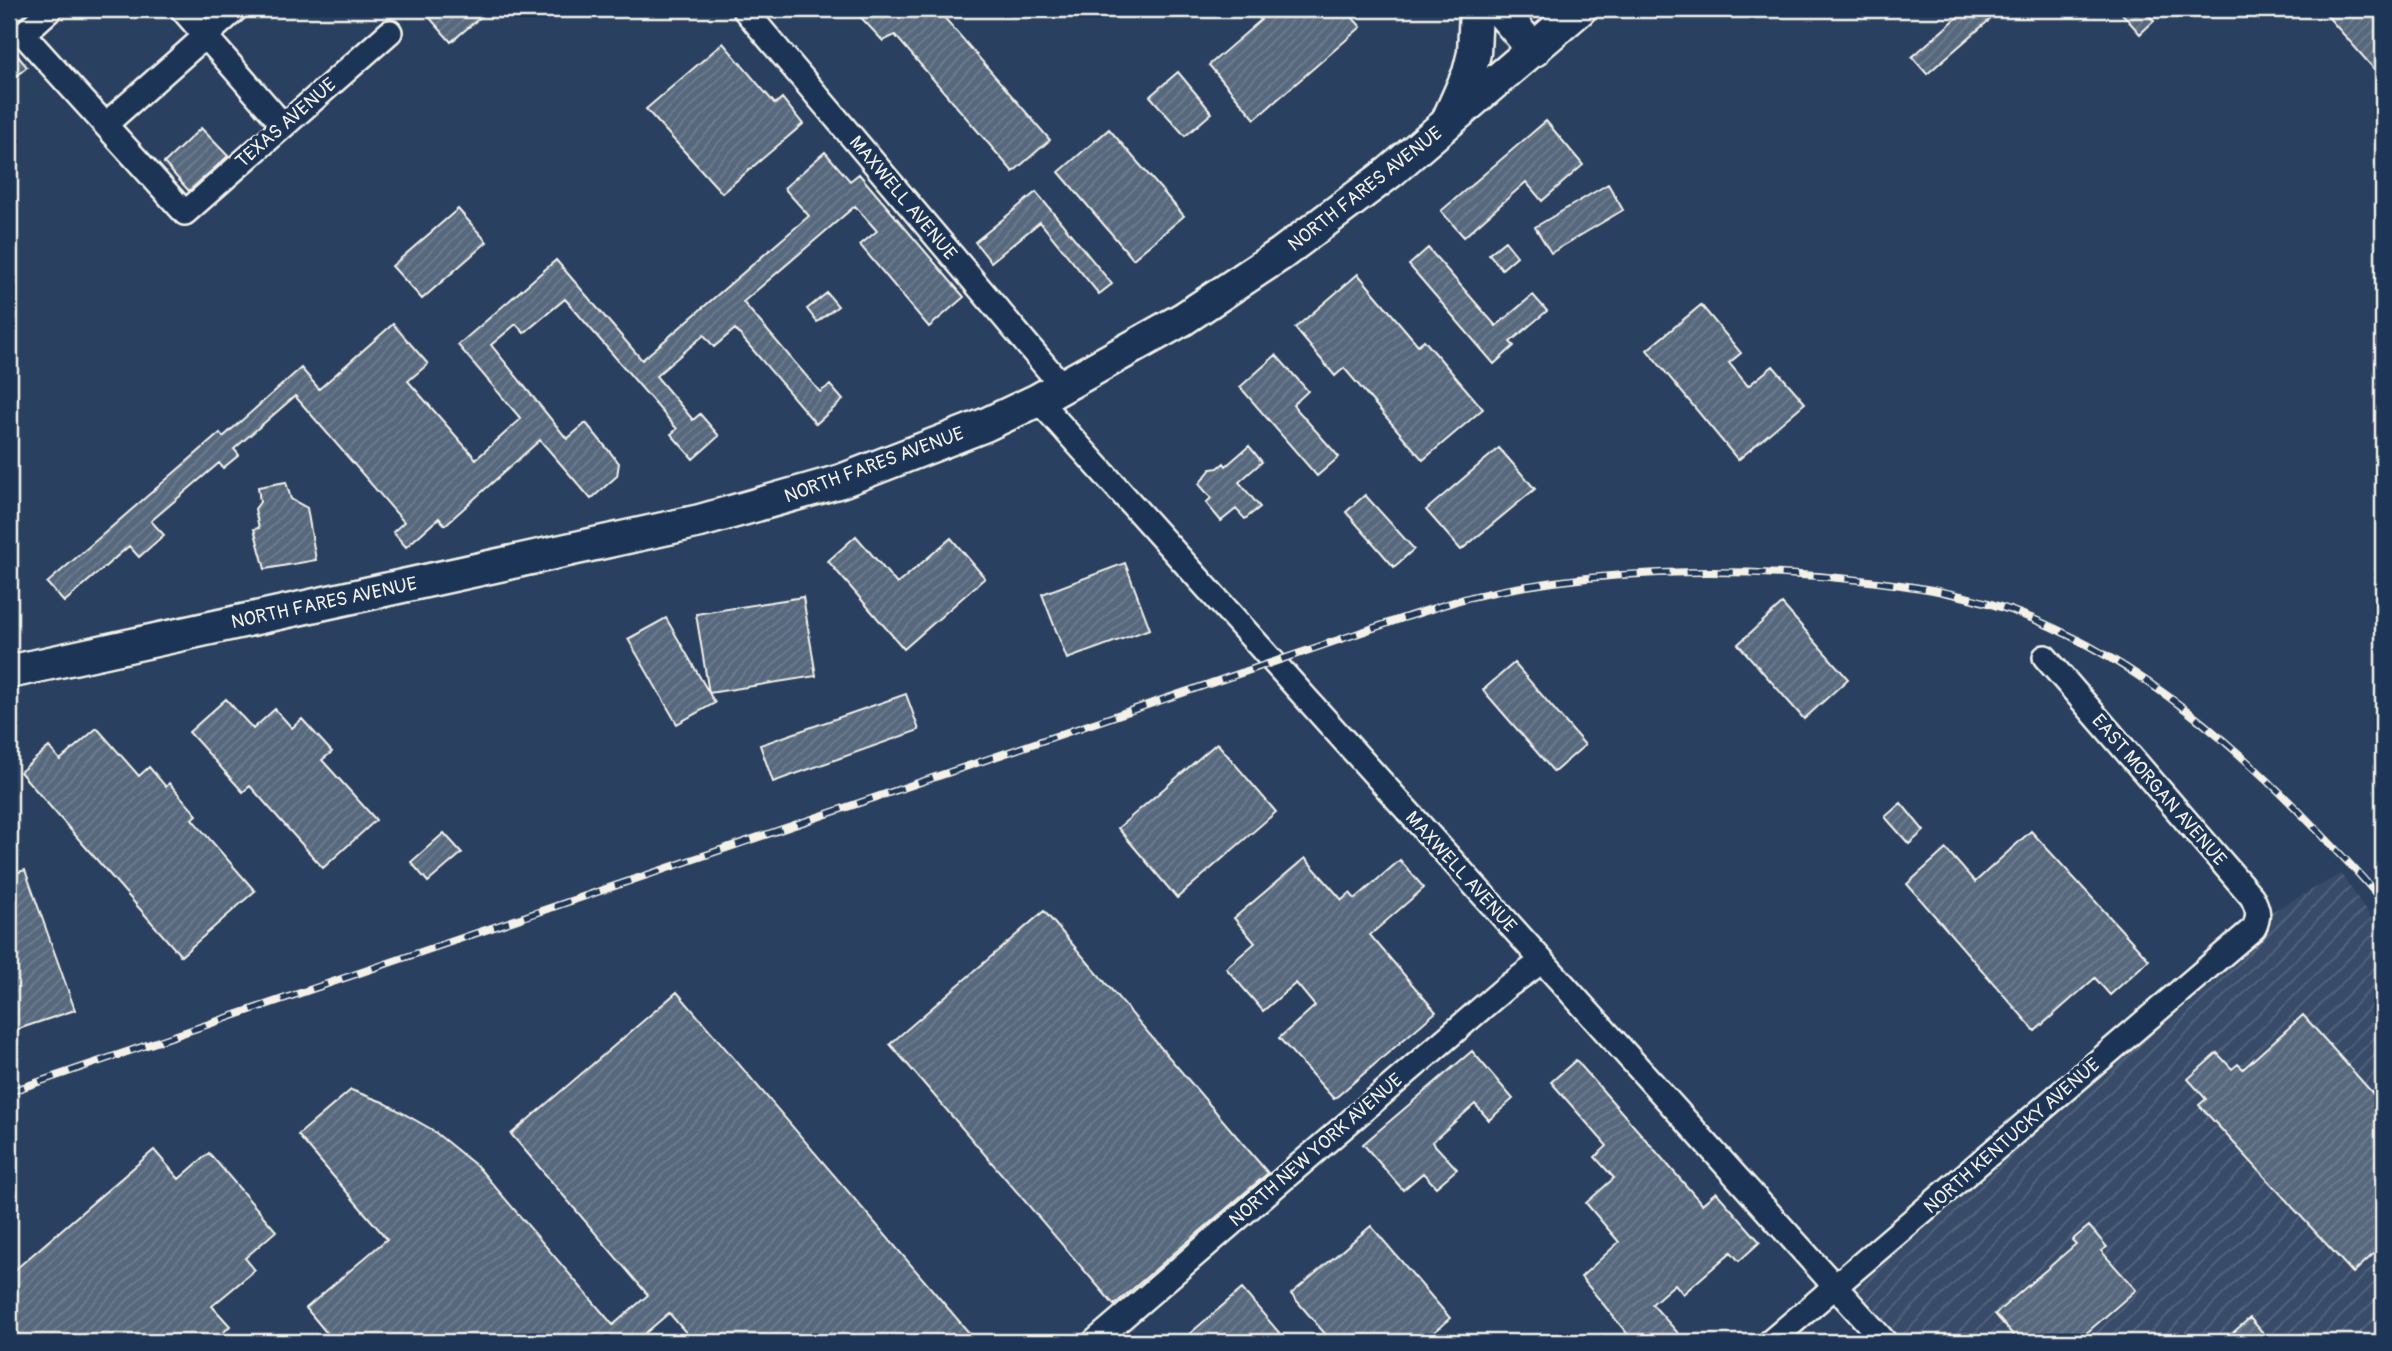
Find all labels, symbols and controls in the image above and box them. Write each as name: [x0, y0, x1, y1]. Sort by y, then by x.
street label: TEXAS AVENUE: [231, 73, 341, 173]
street label: NORTH FARES AVENUE: [1283, 121, 1447, 257]
street label: MAXWELL AVENUE: [844, 131, 962, 265]
street label: NORTH FARES AVENUE: [781, 421, 967, 509]
street label: NORTH FARES AVENUE: [229, 572, 419, 634]
street label: EAST MORGAN AVENUE: [2087, 709, 2232, 871]
street label: MAXWELL AVENUE: [1400, 806, 1522, 938]
street label: NORTH KENTUCKY AVENUE: [1919, 1053, 2105, 1219]
street label: NORTH NEW YORK AVENUE: [1224, 1068, 1408, 1232]

